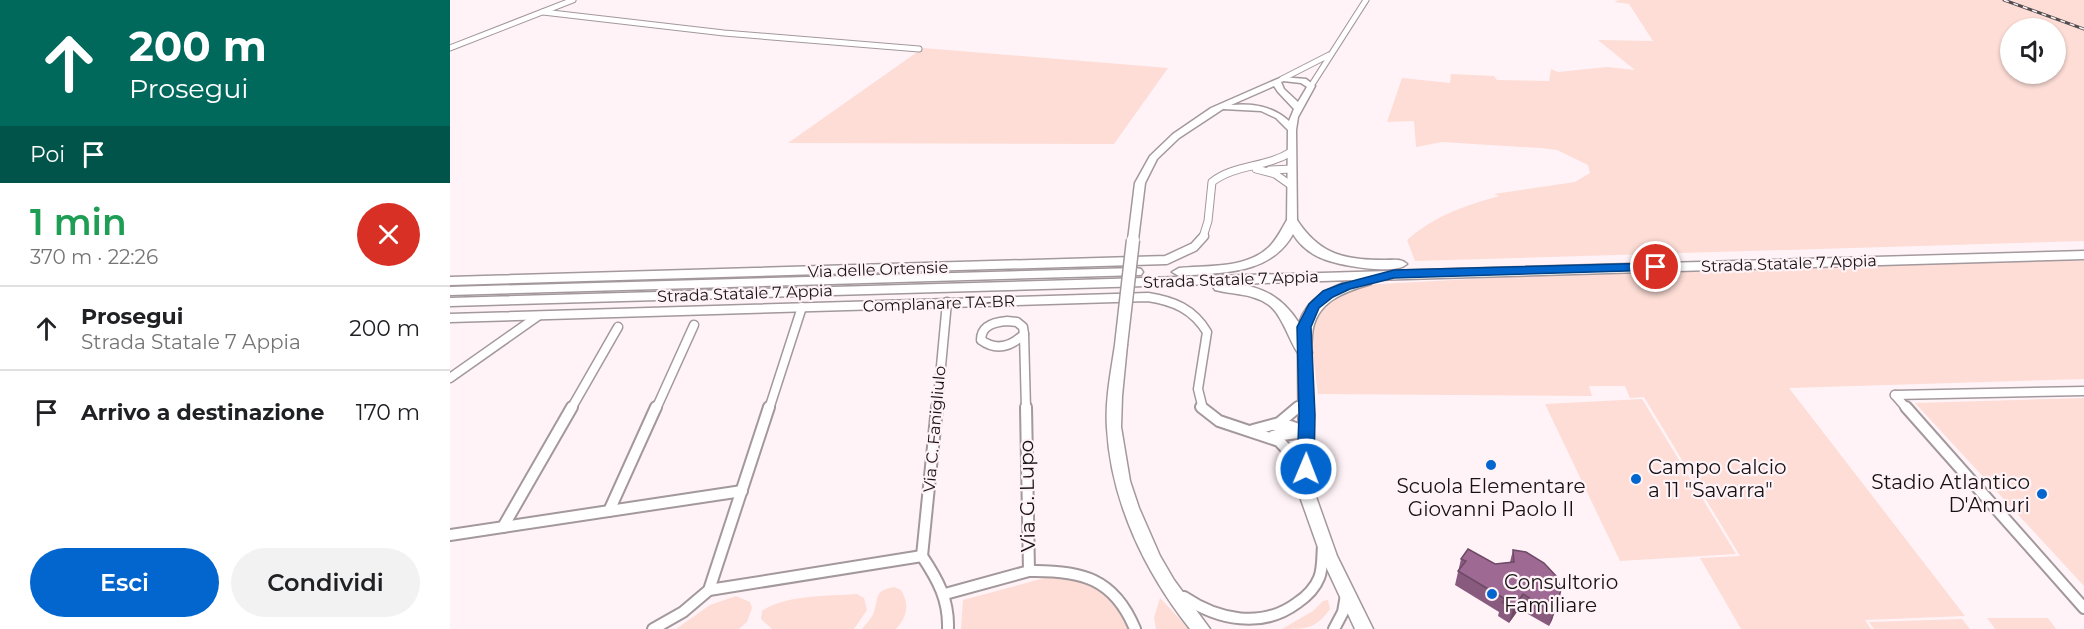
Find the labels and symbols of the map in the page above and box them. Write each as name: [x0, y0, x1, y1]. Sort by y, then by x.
pin: [1630, 241, 1681, 292]
street label: Strada Statale 7 Appia: [1701, 251, 1877, 276]
street label: Via delle Ortensie: [808, 258, 948, 281]
street label: Strada Statale 7 Appia: [1143, 267, 1319, 292]
street label: Strada Statale 7 Appia: [657, 281, 833, 306]
street label: Complanare TA-BR: [862, 291, 1016, 316]
street label: Via C. Fanigliulo: [920, 365, 949, 493]
position arrow: [1274, 437, 1338, 501]
street label: Via G. Lupo: [1014, 440, 1040, 552]
place label: Campo Calcio a 11 "Savarra": [1648, 455, 1787, 502]
marker: Scuola Elementare Giovanni Paolo II: [1484, 458, 1498, 472]
place label: Stadio Atlantico D'Amuri: [1871, 470, 2030, 517]
marker: Campo Calcio a 11 "Savarra": [1629, 472, 1643, 486]
place label: Scuola Elementare Giovanni Paolo II: [1397, 474, 1586, 521]
marker: Stadio Atlantico D'Amuri: [2035, 487, 2049, 501]
place label: Consultorio Familiare: [1504, 570, 1618, 617]
marker: Consultorio Familiare: [1485, 587, 1499, 601]

